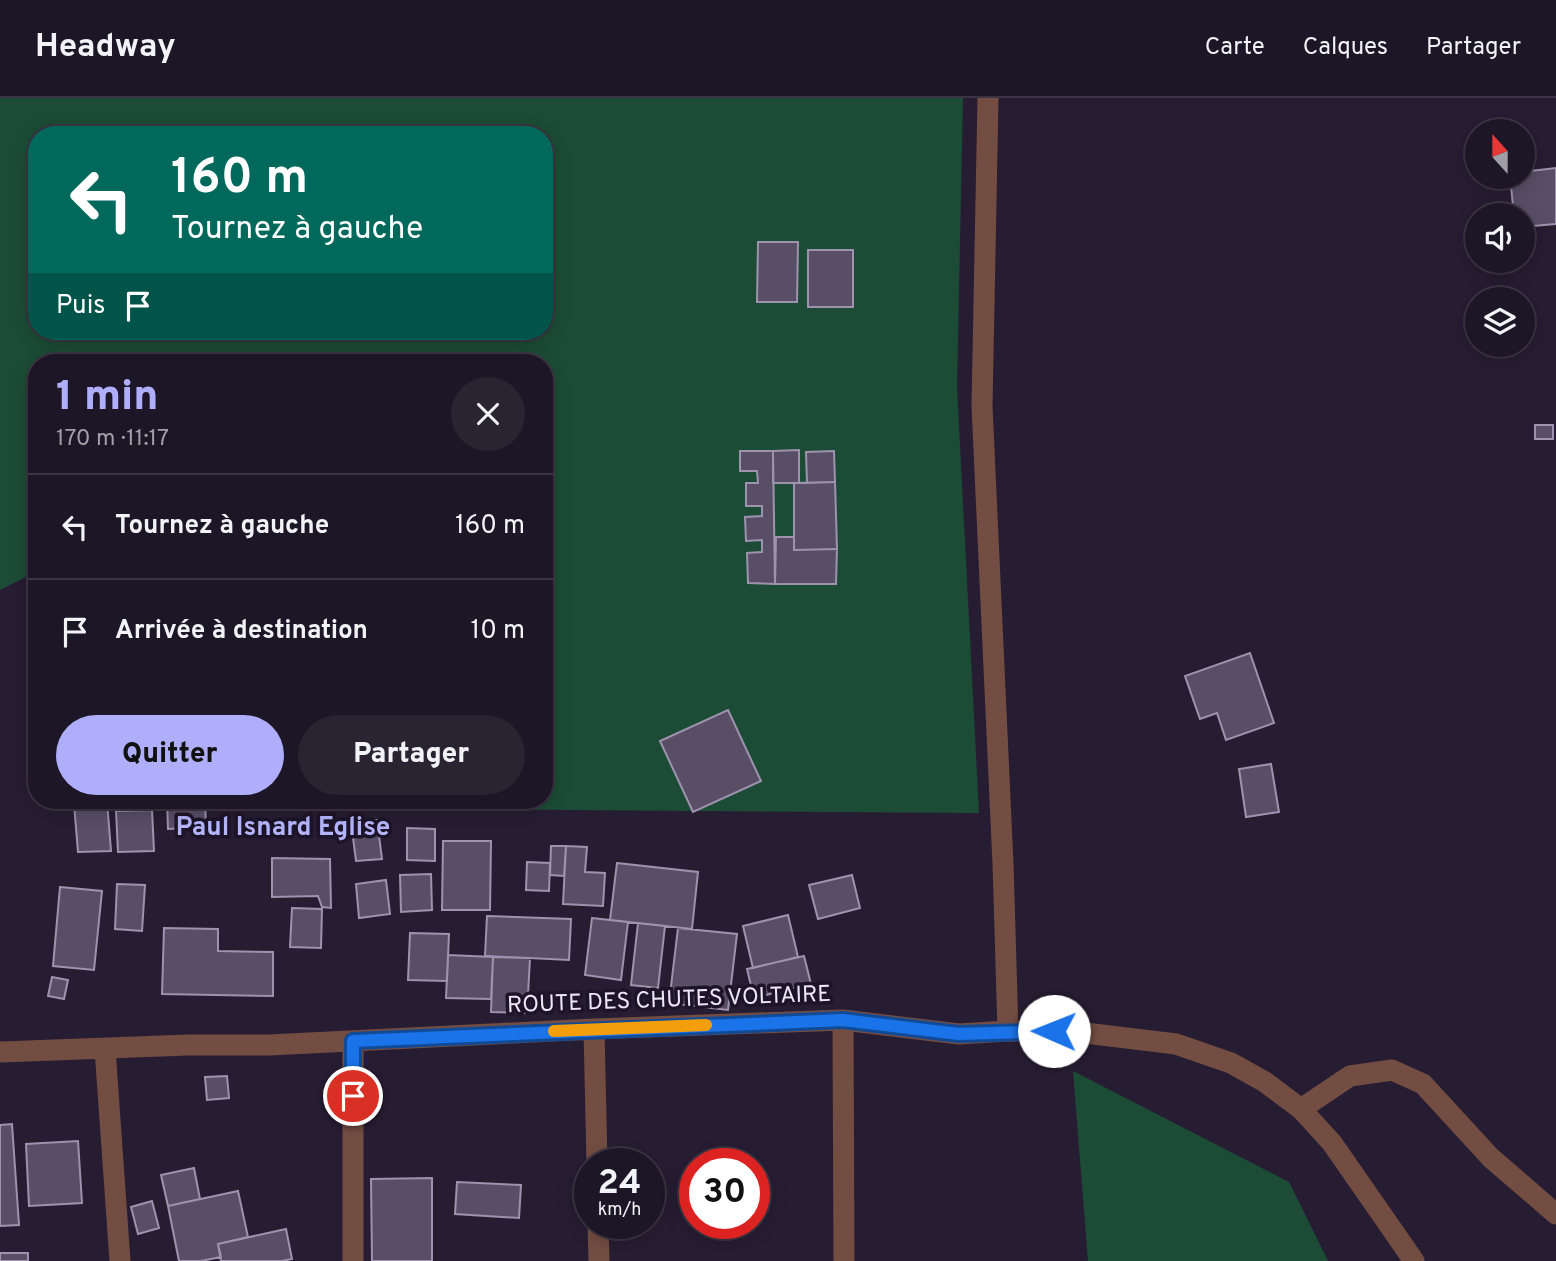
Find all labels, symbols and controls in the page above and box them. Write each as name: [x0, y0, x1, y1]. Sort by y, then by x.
text: Headway: [35, 27, 176, 69]
text: Carte: [1205, 33, 1265, 63]
text: Calques: [1303, 33, 1388, 63]
text: Partager: [1426, 33, 1521, 63]
north arrow: [1465, 119, 1535, 189]
map controls: [1465, 119, 1535, 357]
text: 160 m: [171, 149, 308, 211]
icon: left: [56, 154, 147, 245]
button: sound: [1465, 203, 1535, 273]
text: Tournez à gauche: [171, 210, 423, 250]
icon: arrive: [119, 287, 157, 325]
button: layers: [1465, 287, 1535, 357]
text: Puis: [56, 290, 105, 323]
text: 1 min: [56, 372, 159, 425]
button: close: [451, 377, 525, 451]
text: 170 m · 11:17: [56, 425, 169, 454]
icon: left: [56, 508, 94, 546]
text: Tournez à gauche: [115, 510, 329, 543]
text: 160 m: [455, 510, 525, 543]
icon: arrive: [56, 613, 94, 651]
text: Arrivée à destination: [115, 615, 368, 648]
text: 10 m: [470, 615, 525, 648]
button: Quitter: [56, 715, 284, 795]
button: Partager: [298, 715, 525, 795]
district label: Paul Isnard Eglise: [176, 812, 390, 845]
street label: ROUTE DES CHUTES VOLTAIRE: [506, 981, 832, 1021]
position arrow: [1017, 994, 1091, 1068]
pin: [323, 1066, 383, 1126]
icon: arrive: [334, 1077, 372, 1115]
speed limit sign: 30: [679, 1148, 770, 1239]
text: 24: [598, 1162, 641, 1206]
text: km/h: [598, 1199, 641, 1222]

